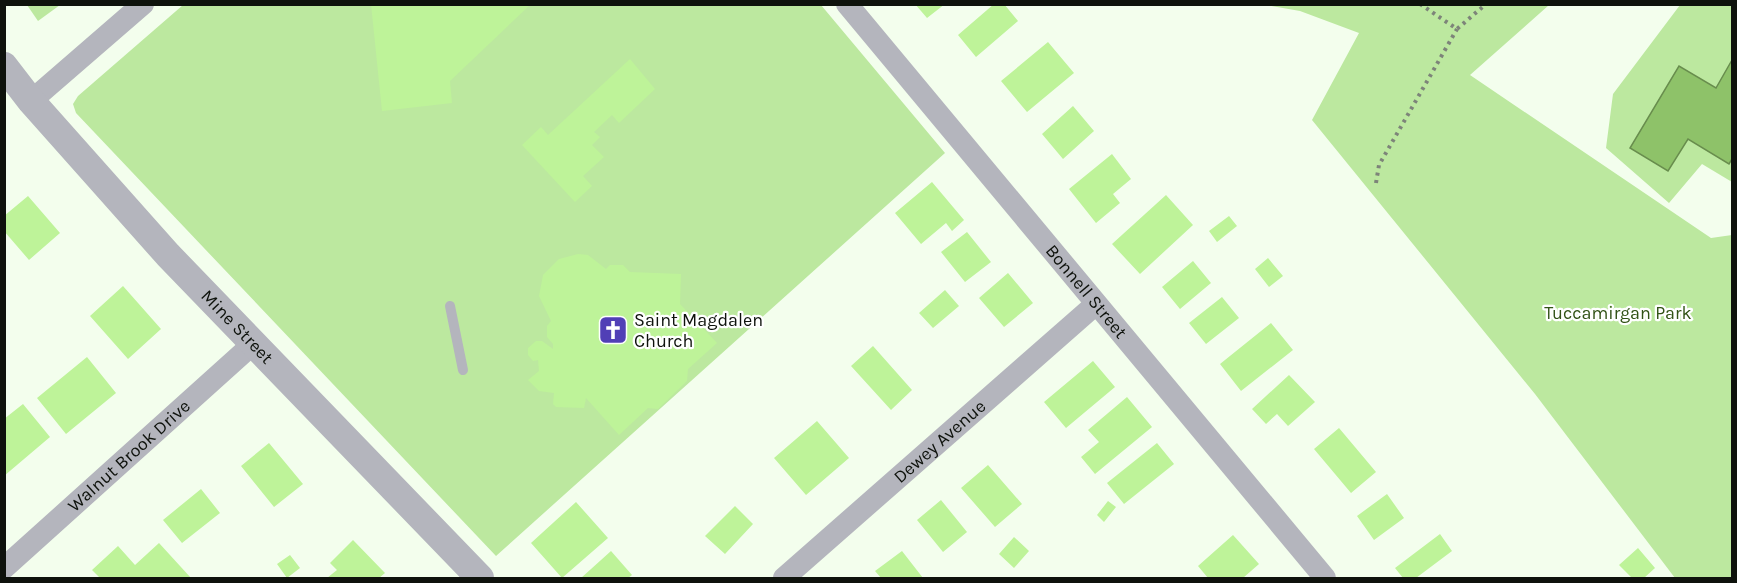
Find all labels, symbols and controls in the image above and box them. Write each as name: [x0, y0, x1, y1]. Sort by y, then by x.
street label: Bonnell Street: [1041, 240, 1132, 343]
street label: Mine Street: [197, 285, 278, 368]
park label: Tuccamirgan Park: [1544, 302, 1692, 324]
place label: Saint Magdalen Church: [634, 309, 763, 352]
church icon: Saint Magdalen Church: [597, 314, 629, 346]
street label: Walnut Brook Drive: [63, 395, 195, 516]
street label: Dewey Avenue: [889, 395, 990, 488]

